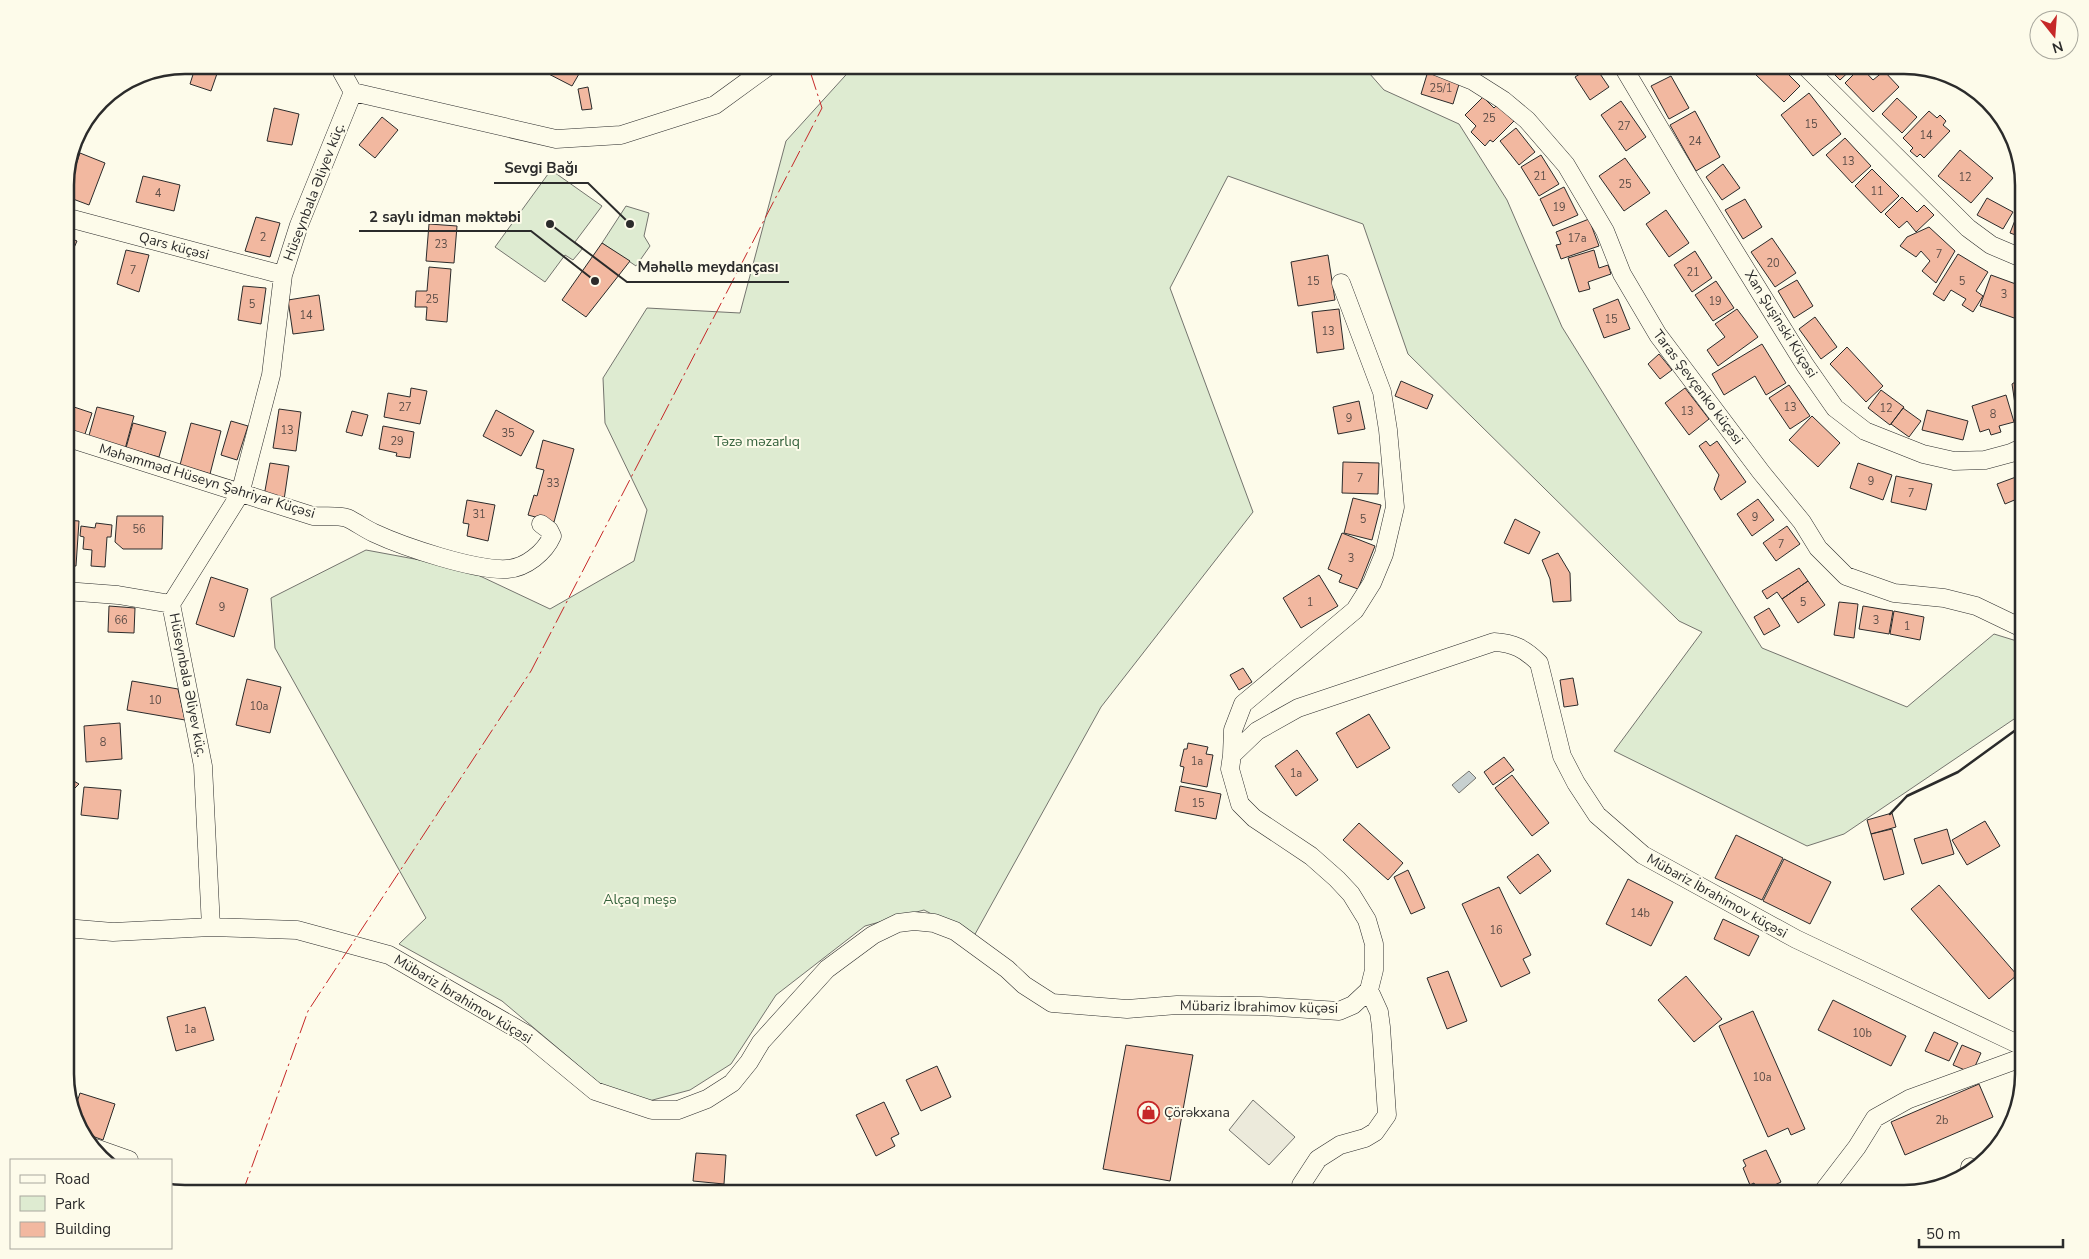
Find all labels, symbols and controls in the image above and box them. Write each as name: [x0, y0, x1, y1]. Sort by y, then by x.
north arrow: [2029, 10, 2079, 60]
text: N: [2050, 36, 2065, 58]
house number: 25/1: [1430, 81, 1452, 96]
house number: 25: [1482, 111, 1496, 126]
house number: 15: [1804, 117, 1818, 132]
house number: 27: [1617, 119, 1631, 134]
street label: Hüseynbala Əliyev küç.: [279, 120, 349, 264]
house number: 14: [1919, 128, 1933, 143]
house number: 24: [1688, 134, 1702, 149]
callout: Sevgi Bağı: [494, 153, 588, 183]
house number: 13: [1841, 154, 1855, 169]
text: Sevgi Bağı: [504, 158, 578, 178]
house number: 21: [1533, 169, 1547, 184]
house number: 12: [1958, 170, 1972, 185]
house number: 25: [1618, 177, 1632, 192]
house number: 11: [1870, 184, 1884, 199]
house number: 4: [155, 186, 162, 201]
house number: 19: [1552, 200, 1566, 215]
callout: 2 saylı idman məktəbi: [359, 201, 531, 231]
text: 2 saylı idman məktəbi: [369, 207, 521, 227]
street label: Qars küçəsi: [137, 227, 211, 265]
house number: 2: [260, 230, 266, 245]
house number: 17a: [1567, 231, 1587, 246]
house number: 23: [434, 237, 448, 252]
house number: 7: [1936, 247, 1942, 262]
callout: Məhəllə meydançası: [627, 252, 789, 282]
house number: 20: [1766, 256, 1780, 271]
text: Məhəllə meydançası: [637, 257, 779, 277]
house number: 7: [130, 263, 136, 278]
house number: 21: [1686, 265, 1700, 280]
street label: Xan Şuşinski Küçəsi: [1740, 267, 1822, 381]
house number: 15: [1306, 274, 1320, 289]
house number: 5: [1959, 274, 1966, 289]
house number: 3: [2001, 287, 2007, 302]
house number: 25: [425, 292, 439, 307]
house number: 19: [1708, 294, 1722, 309]
house number: 5: [249, 297, 256, 312]
house number: 14: [299, 308, 313, 323]
house number: 15: [1604, 312, 1618, 327]
house number: 13: [1321, 324, 1335, 339]
street label: Taras Şevçenko küçəsi: [1649, 326, 1747, 448]
house number: 27: [398, 400, 412, 415]
house number: 13: [1783, 400, 1797, 415]
house number: 12: [1879, 401, 1893, 416]
house number: 13: [1680, 404, 1694, 419]
house number: 8: [1990, 407, 1997, 422]
house number: 9: [1346, 411, 1352, 426]
house number: 13: [280, 423, 294, 438]
house number: 35: [501, 426, 515, 441]
park label: Təzə məzarlıq: [714, 432, 800, 451]
house number: 29: [390, 434, 404, 449]
street label: Məhəmməd Hüseyn Şəhriyar Küçəsi: [97, 439, 317, 523]
house number: 7: [1357, 471, 1363, 486]
house number: 9: [1868, 474, 1874, 489]
house number: 33: [546, 476, 560, 491]
house number: 7: [1908, 486, 1914, 501]
house number: 31: [472, 507, 486, 522]
house number: 9: [1752, 510, 1758, 525]
house number: 5: [1360, 512, 1367, 527]
house number: 56: [132, 522, 146, 537]
house number: 7: [1778, 537, 1784, 552]
house number: 3: [1348, 551, 1354, 566]
house number: 1: [1307, 595, 1313, 610]
house number: 5: [1800, 595, 1807, 610]
house number: 9: [219, 600, 225, 615]
street label: Hüseynbala Əliyev küç.: [165, 611, 211, 759]
house number: 66: [114, 613, 128, 628]
house number: 3: [1873, 613, 1879, 628]
house number: 1: [1904, 619, 1910, 634]
house number: 10: [148, 693, 162, 708]
house number: 10а: [249, 699, 269, 714]
house number: 8: [100, 735, 107, 750]
house number: 1а: [1191, 754, 1203, 769]
house number: 1а: [1290, 766, 1302, 781]
house number: 15: [1191, 796, 1205, 811]
street label: Mübariz İbrahimov küçəsi: [1643, 849, 1791, 943]
park label: Alçaq meşə: [603, 890, 677, 909]
house number: 14b: [1630, 906, 1650, 921]
house number: 16: [1489, 923, 1503, 938]
street label: Mübariz İbrahimov küçəsi: [390, 950, 536, 1048]
street label: Mübariz İbrahimov küçəsi: [1180, 996, 1338, 1018]
house number: 1a: [184, 1022, 196, 1037]
house number: 10b: [1852, 1026, 1872, 1041]
house number: 10a: [1752, 1070, 1772, 1085]
shop icon: Çörəkxana: [1136, 1100, 1160, 1124]
place label: Çörəkxana: [1164, 1103, 1230, 1122]
house number: 2b: [1935, 1113, 1949, 1128]
legend: [10, 1159, 172, 1249]
text: Road: [55, 1169, 90, 1189]
text: Park: [55, 1194, 85, 1214]
scale bar: [1919, 1216, 2063, 1248]
text: Building: [55, 1219, 111, 1239]
text: 50 m: [1926, 1224, 1961, 1244]

